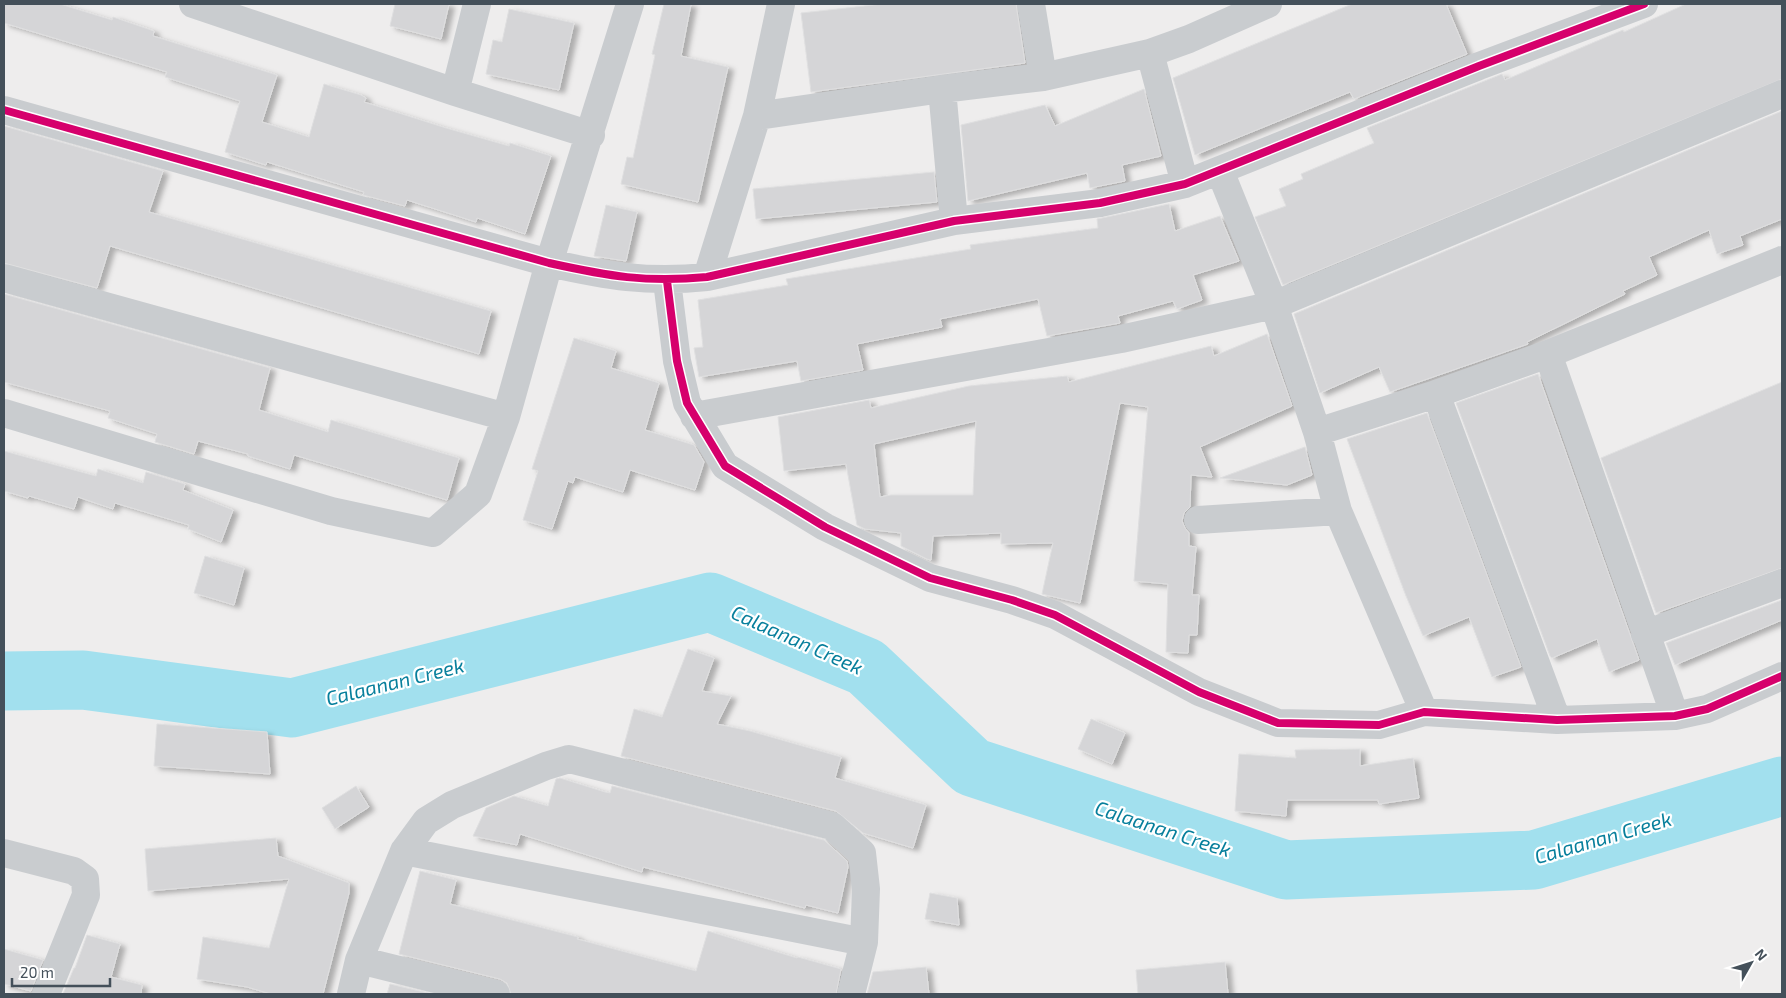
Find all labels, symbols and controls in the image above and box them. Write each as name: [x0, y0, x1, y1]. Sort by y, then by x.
water label: Calaanan Creek: [728, 599, 867, 679]
water label: Calaanan Creek: [323, 652, 466, 710]
water label: Calaanan Creek: [1092, 795, 1234, 861]
water label: Calaanan Creek: [1531, 806, 1674, 868]
north arrow: [1726, 938, 1776, 988]
text: N: [1752, 945, 1771, 964]
scale bar: [12, 956, 110, 988]
text: 20 m: [20, 963, 54, 981]

